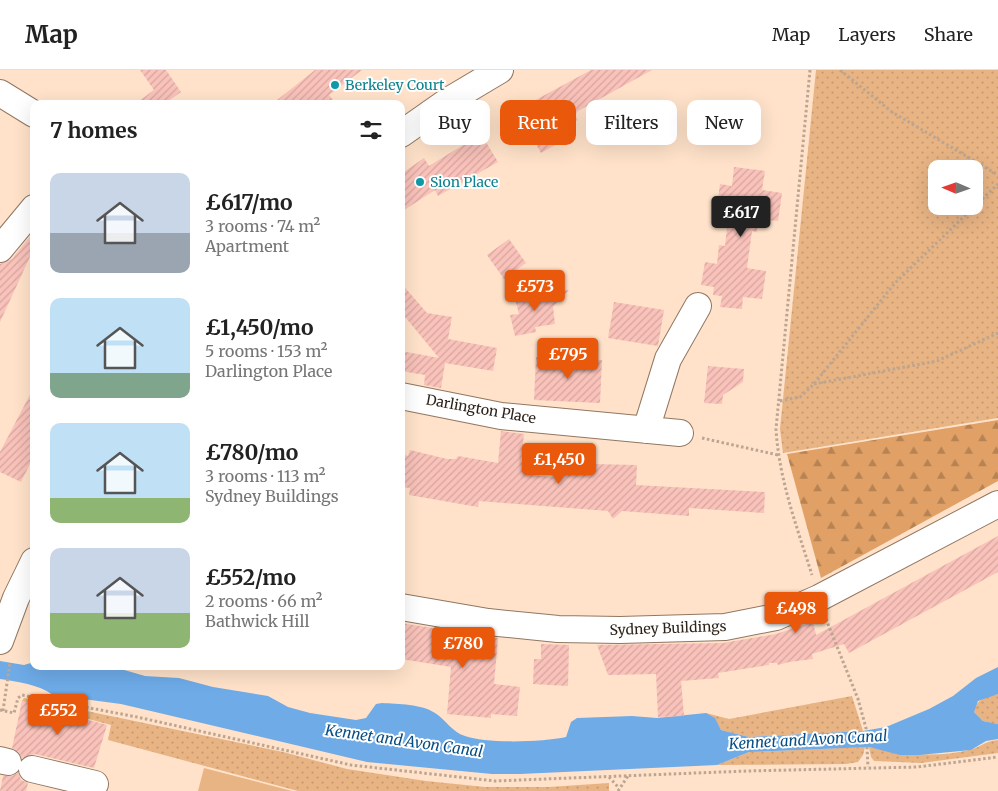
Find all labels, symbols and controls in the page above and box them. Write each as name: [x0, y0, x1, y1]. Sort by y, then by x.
text: Map: [25, 19, 78, 50]
text: Map: [772, 23, 810, 46]
text: Layers: [838, 23, 896, 46]
text: Share: [924, 23, 973, 46]
place label: Berkeley Court: [345, 76, 445, 94]
marker: Berkeley Court: [329, 79, 341, 91]
chip: Buy: [420, 100, 490, 145]
chip: Rent: [500, 100, 576, 145]
chip: Filters: [586, 100, 677, 145]
chip: New: [687, 100, 761, 145]
icon: filters: [357, 116, 385, 144]
text: 7 homes: [50, 117, 138, 144]
north arrow: [928, 160, 982, 215]
map controls: [928, 160, 983, 215]
place label: Sion Place: [430, 173, 498, 191]
marker: Sion Place: [414, 176, 426, 188]
text: £617/mo: [205, 189, 293, 216]
icon: home: [90, 193, 150, 253]
pin: £617: [711, 196, 771, 238]
text: £617: [722, 202, 760, 222]
text: 3 rooms · 74 m²: [205, 216, 320, 236]
text: Apartment: [205, 236, 289, 256]
pin: £573: [505, 270, 565, 312]
text: £573: [516, 276, 554, 296]
text: £1,450/mo: [205, 314, 313, 341]
icon: home: [90, 318, 150, 378]
pin: £795: [538, 338, 598, 380]
text: 5 rooms · 153 m²: [205, 341, 327, 361]
text: £795: [548, 344, 588, 364]
text: Darlington Place: [205, 361, 332, 381]
street label: Darlington Place: [425, 390, 537, 428]
text: £780/mo: [205, 439, 298, 466]
pin: £1,450: [518, 442, 600, 485]
icon: home: [90, 443, 150, 503]
text: £1,450: [533, 449, 585, 469]
text: 3 rooms · 113 m²: [205, 466, 325, 486]
text: Sydney Buildings: [205, 486, 339, 506]
text: £552/mo: [205, 564, 296, 591]
icon: home: [90, 568, 150, 628]
text: 2 rooms · 66 m²: [205, 591, 322, 611]
pin: £498: [766, 592, 826, 634]
text: £498: [776, 598, 816, 618]
text: Bathwick Hill: [205, 611, 309, 631]
street label: Sydney Buildings: [609, 617, 727, 639]
pin: £780: [433, 626, 493, 669]
text: £780: [443, 633, 483, 653]
pin: £552: [28, 694, 88, 736]
text: £552: [39, 700, 77, 720]
water label: Kennet and Avon Canal: [323, 720, 484, 761]
water label: Kennet and Avon Canal: [727, 726, 888, 753]

